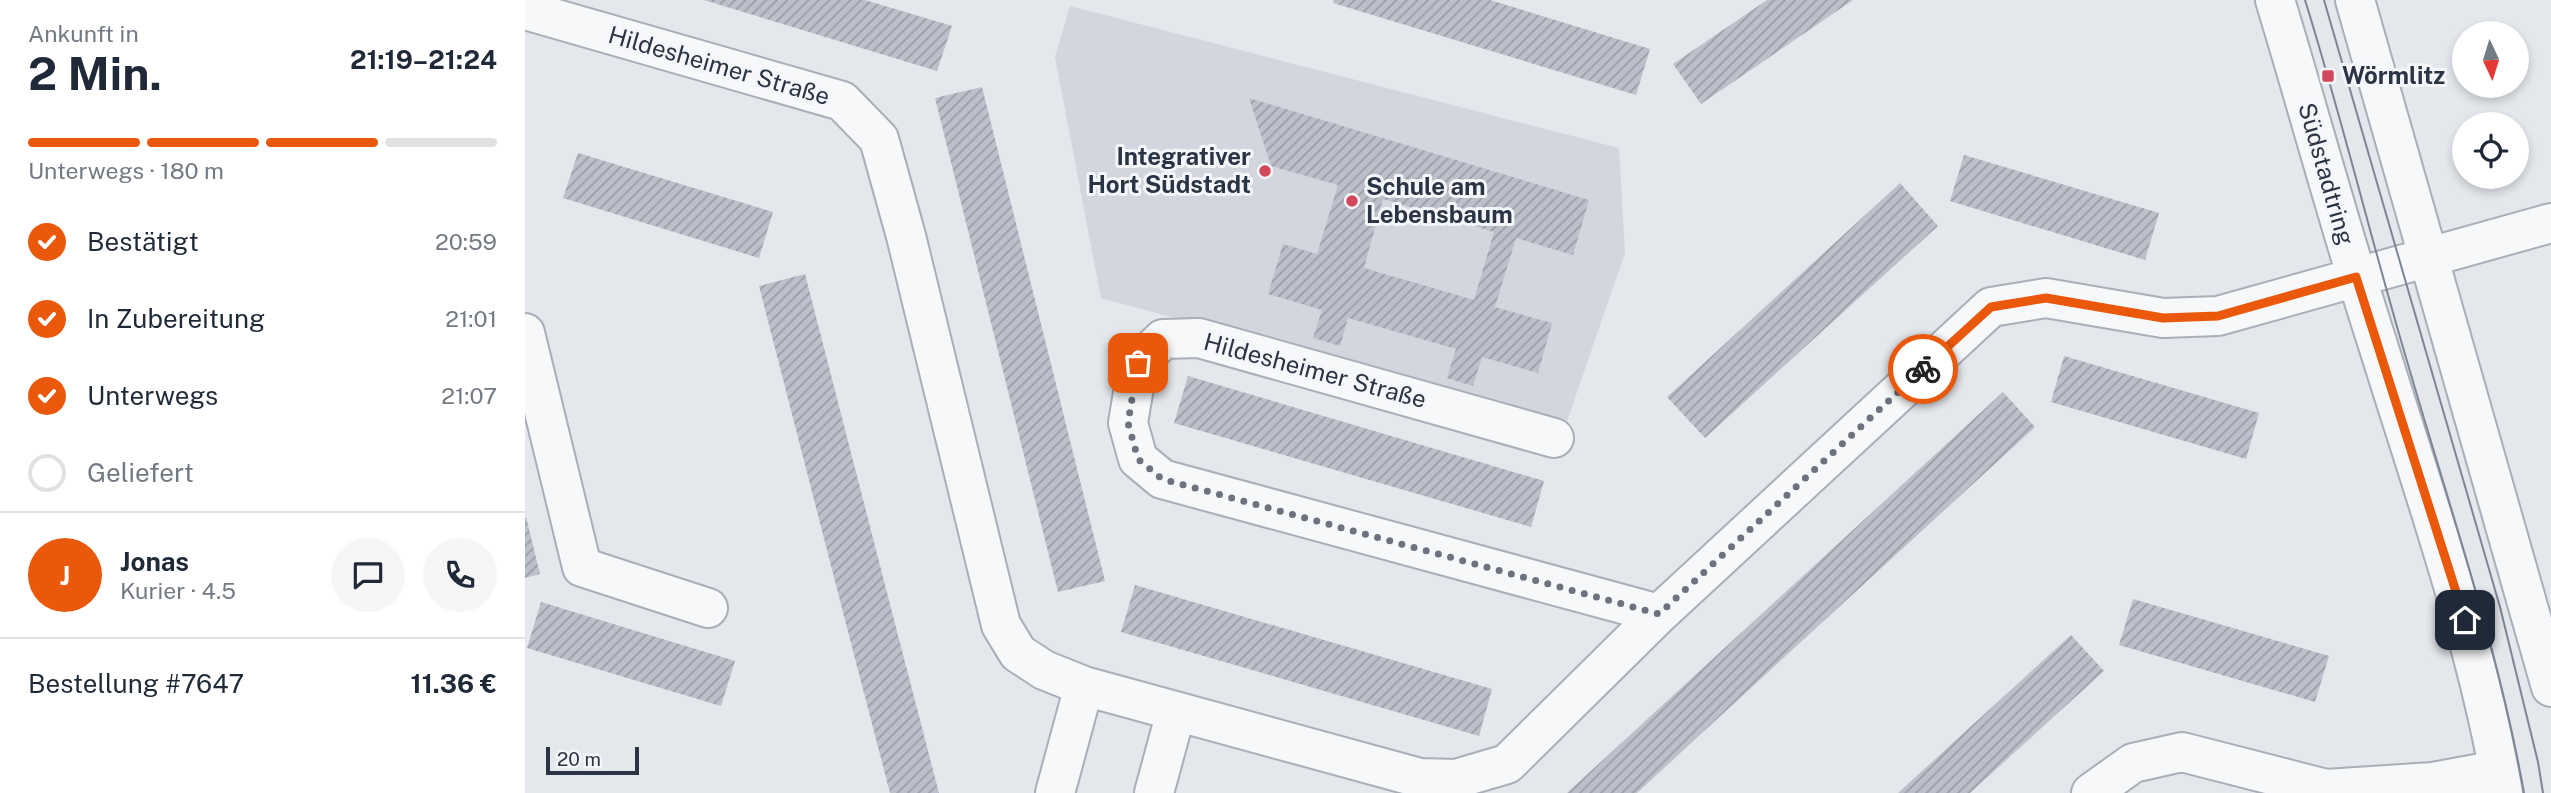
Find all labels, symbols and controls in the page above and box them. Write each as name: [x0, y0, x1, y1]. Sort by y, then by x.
text: Ankunft in: [28, 20, 139, 47]
street label: Hildesheimer Straße: [605, 20, 833, 110]
north arrow: [2452, 21, 2529, 98]
map controls: [2452, 21, 2529, 189]
text: 21:19–21:24: [350, 44, 497, 75]
text: 2 Min.: [28, 46, 162, 100]
place label: Wörmlitz: [2342, 61, 2445, 89]
marker: Wörmlitz: [2320, 68, 2336, 84]
street label: Südstadtring: [2293, 99, 2361, 248]
button: locate: [2452, 112, 2529, 189]
place label: Integrativer Hort Südstadt: [1088, 142, 1251, 198]
text: Unterwegs · 180 m: [28, 157, 224, 184]
marker: Integrativer Hort Südstadt: [1257, 163, 1273, 179]
place label: Schule am Lebensbaum: [1366, 172, 1513, 228]
marker: Schule am Lebensbaum: [1344, 193, 1360, 209]
icon: check: [28, 223, 66, 261]
text: Bestätigt: [87, 226, 199, 257]
text: 20:59: [435, 228, 497, 255]
icon: check: [28, 300, 66, 338]
text: In Zubereitung: [87, 303, 265, 334]
text: 21:01: [445, 305, 497, 332]
street label: Hildesheimer Straße: [1201, 327, 1430, 413]
pin: [1108, 333, 1168, 393]
courier: [1888, 334, 1958, 404]
icon: bag: [1119, 344, 1157, 382]
icon: bike: [1904, 350, 1942, 388]
icon: check: [28, 377, 66, 415]
text: Unterwegs: [87, 380, 218, 411]
text: 21:07: [441, 382, 497, 409]
text: Geliefert: [87, 457, 194, 488]
button: chat: [331, 538, 405, 612]
button: phone: [423, 538, 497, 612]
text: Jonas: [120, 546, 189, 577]
text: J: [60, 560, 70, 591]
text: Kurier · 4.5: [120, 577, 236, 604]
pin: [2435, 590, 2495, 650]
icon: home: [2446, 601, 2484, 639]
text: Bestellung #7647: [28, 668, 244, 699]
text: 11.36 €: [411, 668, 497, 699]
scale bar: [546, 744, 639, 776]
text: 20 m: [557, 748, 601, 770]

